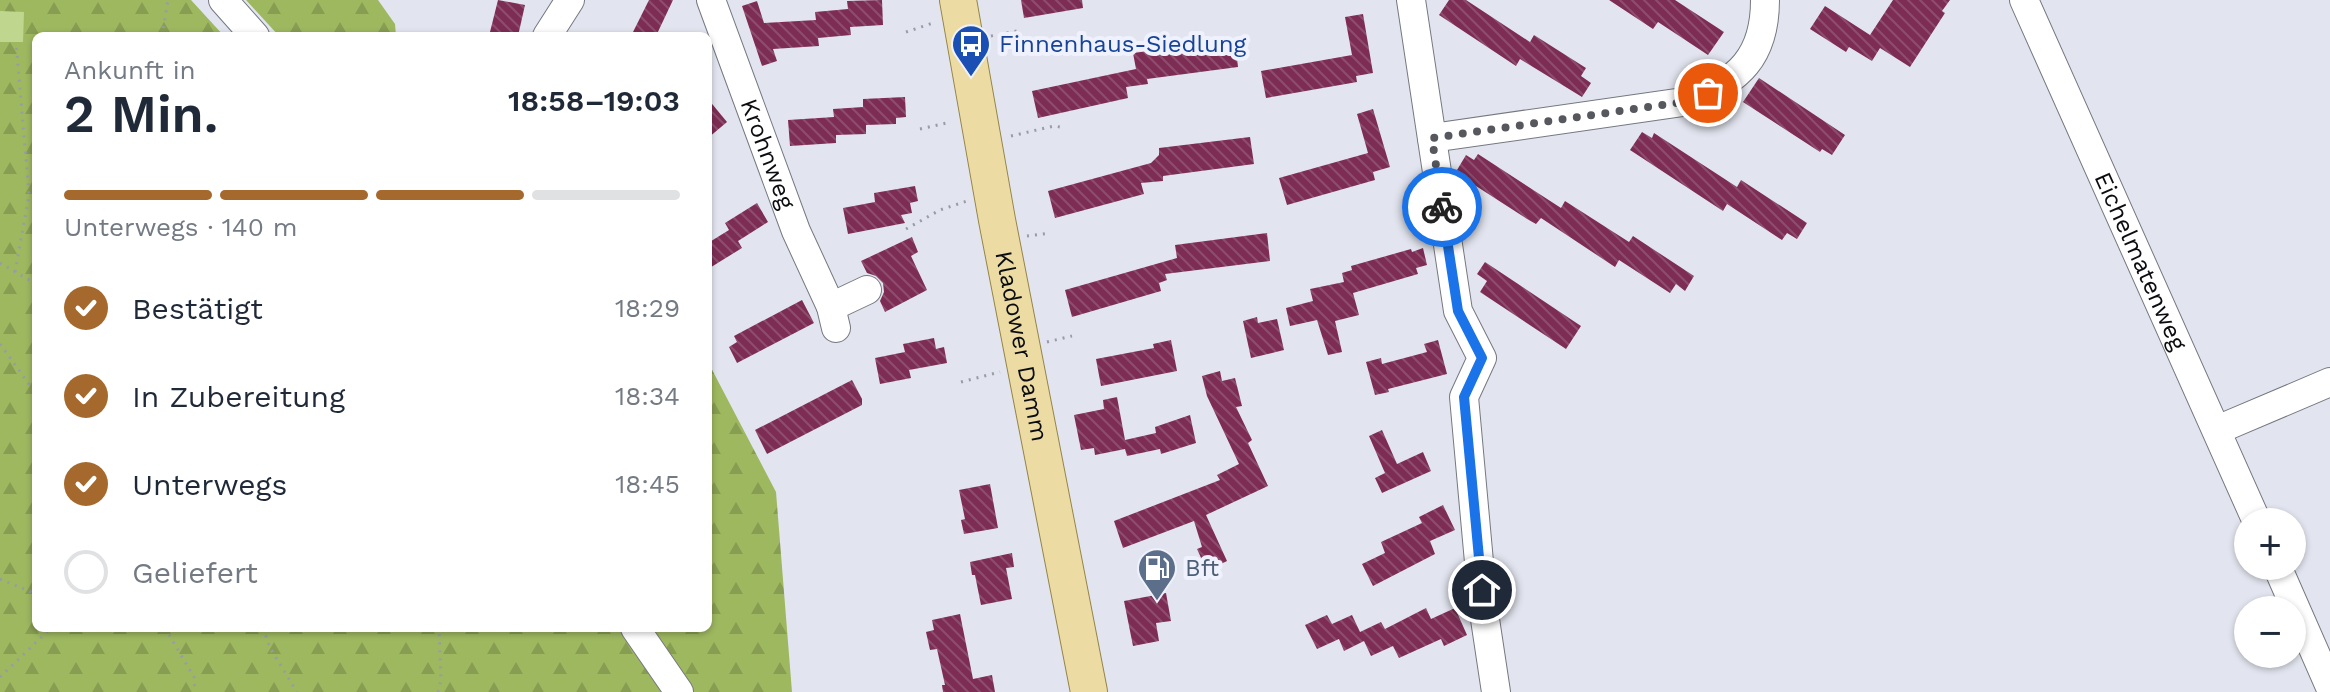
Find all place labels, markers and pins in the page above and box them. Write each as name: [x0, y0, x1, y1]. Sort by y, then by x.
bus stop icon: Finnenhaus-Siedlung: [950, 23, 992, 78]
place label: Finnenhaus-Siedlung: [999, 30, 1247, 58]
pin: [1674, 59, 1742, 127]
fuel station icon: Bft: [1136, 547, 1178, 602]
place label: Bft: [1185, 554, 1219, 582]
pin: [1448, 556, 1516, 624]

